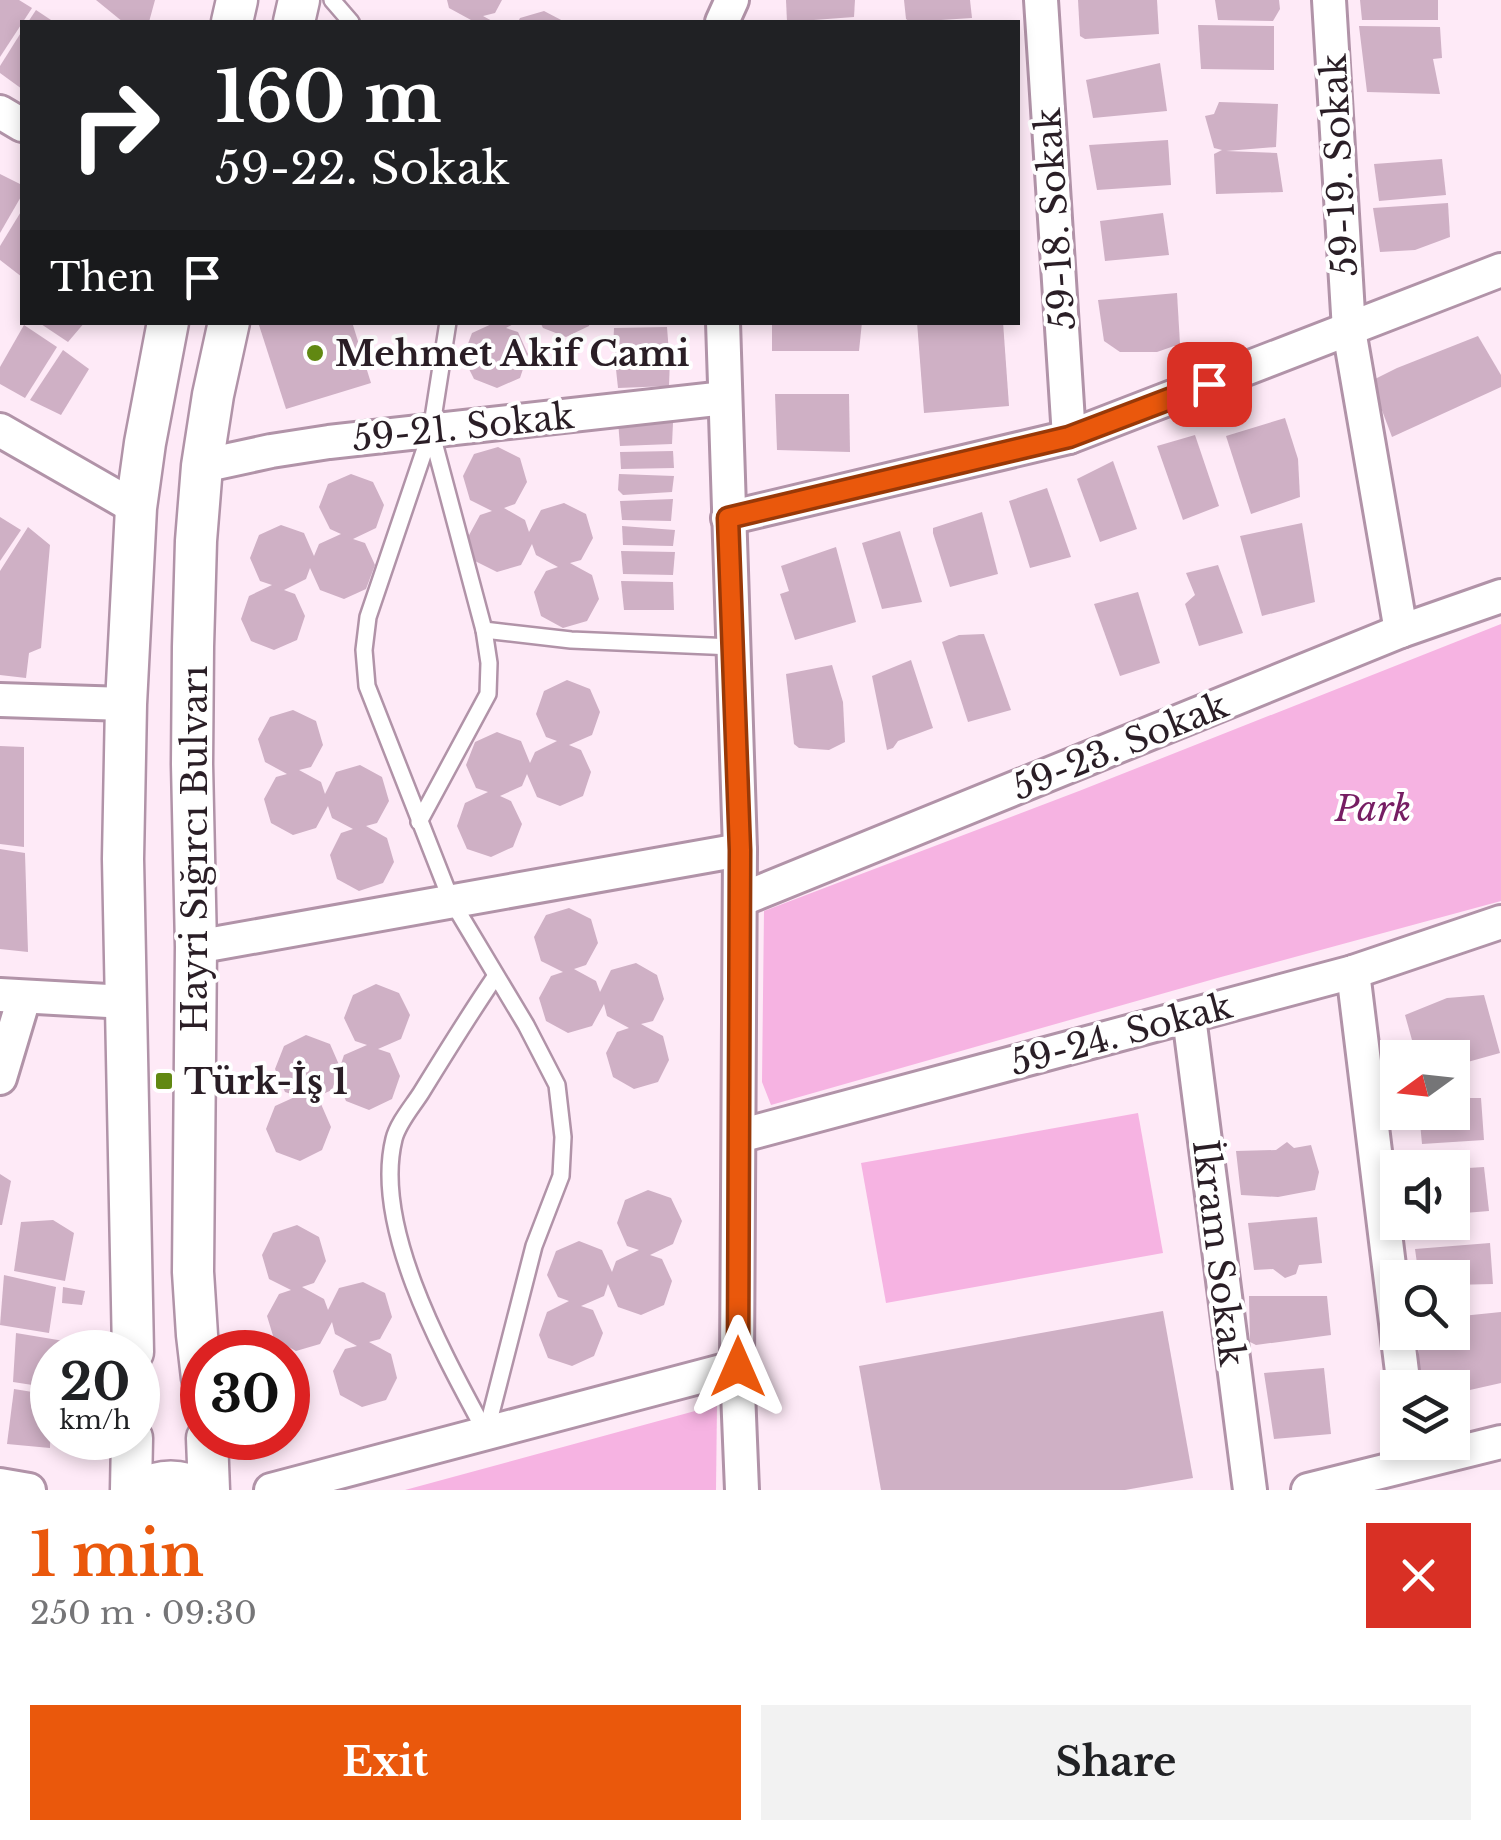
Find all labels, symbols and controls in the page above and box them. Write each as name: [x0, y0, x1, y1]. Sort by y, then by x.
street label: 59-19. Sokak: [1312, 52, 1366, 278]
text: 160 m: [215, 54, 442, 141]
icon: right: [50, 60, 180, 190]
street label: 59-18. Sokak: [1026, 106, 1084, 332]
text: 59-22. Sokak: [215, 140, 509, 196]
icon: arrive: [175, 250, 230, 305]
text: Then: [50, 254, 155, 301]
place label: Mehmet Akif Cami: [335, 332, 690, 375]
marker: Mehmet Akif Cami: [304, 342, 326, 364]
pin: [1167, 342, 1252, 427]
icon: arrive: [1182, 357, 1237, 412]
street label: 59-21. Sokak: [350, 394, 577, 460]
street label: Hayri Sığırcı Bulvarı: [173, 666, 216, 1032]
street label: 59-23. Sokak: [1006, 683, 1235, 809]
park label: Park: [1334, 787, 1411, 830]
street label: 59-24. Sokak: [1005, 984, 1237, 1084]
north arrow: [1380, 1040, 1470, 1130]
map controls: [1380, 1040, 1470, 1460]
place label: Türk-İş 1: [184, 1060, 348, 1103]
marker: Türk-İş 1: [153, 1070, 175, 1092]
street label: İkram Sokak: [1184, 1137, 1254, 1369]
button: sound: [1380, 1150, 1470, 1240]
button: search: [1380, 1260, 1470, 1350]
position arrow: [686, 1315, 790, 1419]
speed limit sign: 30: [180, 1330, 310, 1460]
text: 20: [60, 1351, 130, 1414]
button: layers: [1380, 1370, 1470, 1460]
text: km/h: [60, 1405, 130, 1436]
text: 1 min: [30, 1518, 204, 1592]
button: close: [1366, 1523, 1471, 1628]
text: 250 m · 09:30: [30, 1593, 257, 1633]
button: Exit: [30, 1705, 741, 1820]
button: Share: [761, 1705, 1471, 1820]

